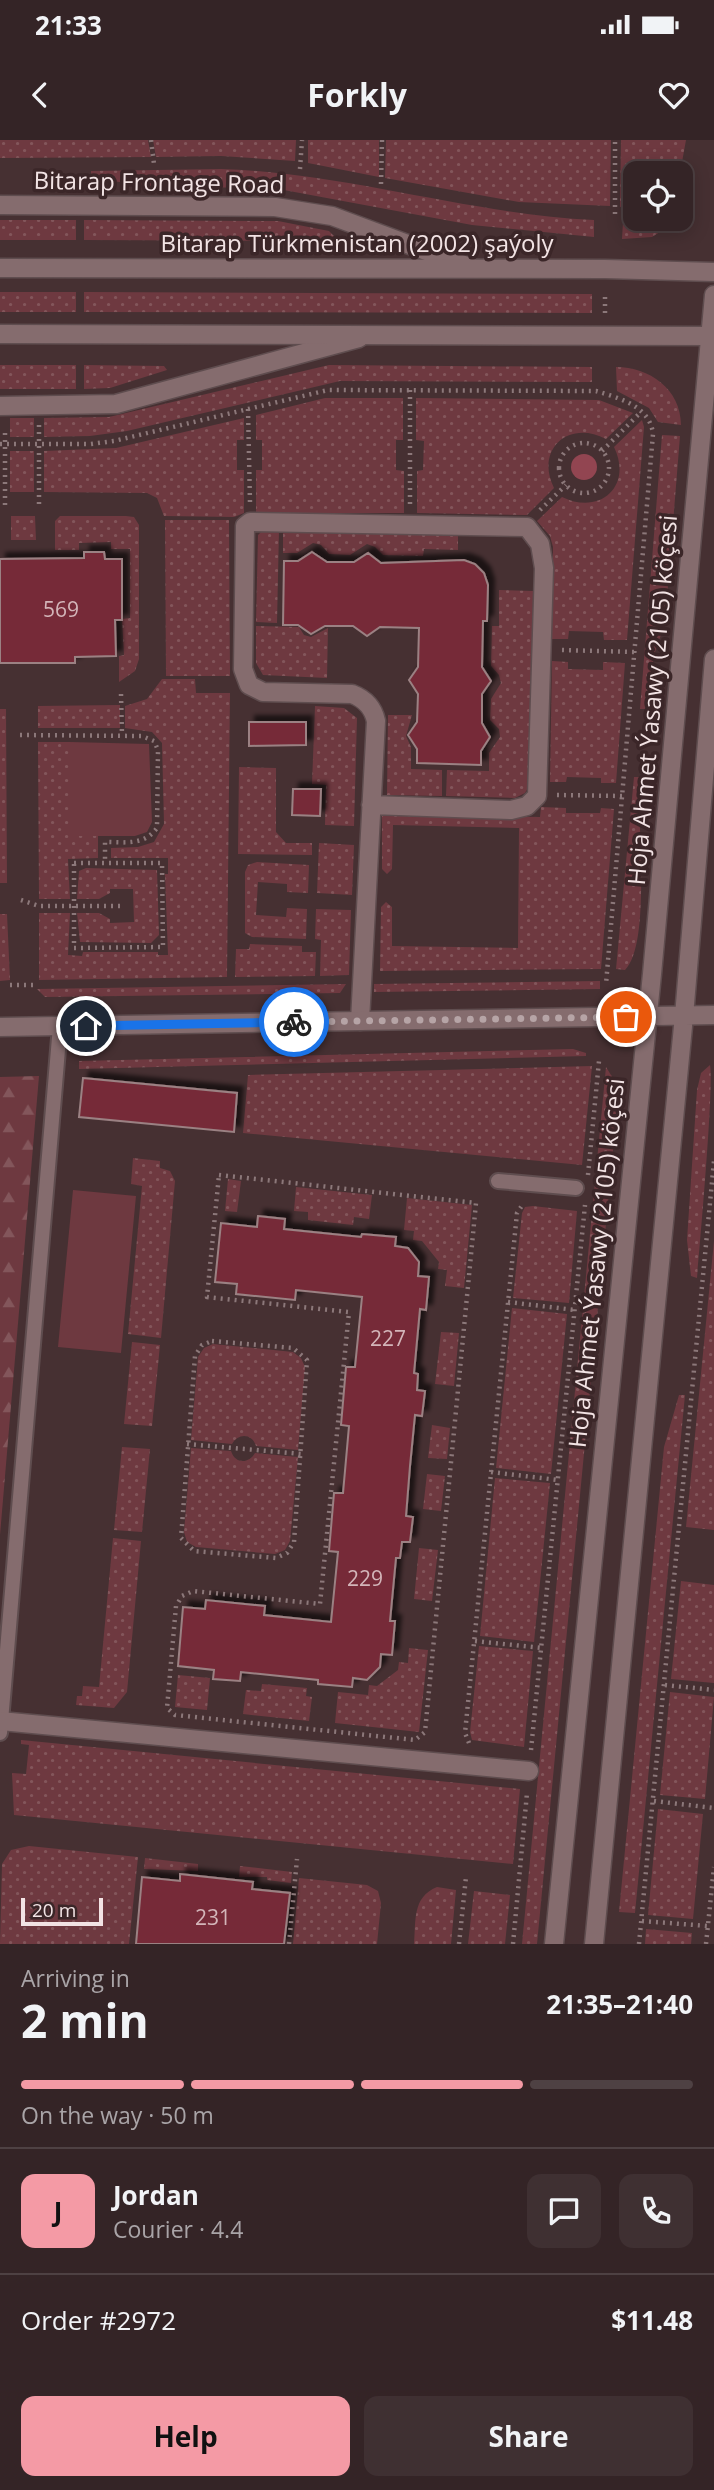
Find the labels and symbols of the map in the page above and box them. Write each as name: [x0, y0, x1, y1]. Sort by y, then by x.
street label: Bitarap Frontage Road: [33, 163, 285, 200]
street label: Bitarap Türkmenistan (2002) şaýoly: [160, 226, 555, 259]
street label: Hoja Ahmet Ýasawy (2105) köçesi: [619, 513, 684, 886]
house number: 569: [43, 595, 79, 623]
courier: [259, 987, 329, 1057]
pin: [596, 987, 656, 1047]
pin: [56, 996, 116, 1056]
street label: Hoja Ahmet Ýasawy (2105) köçesi: [560, 1076, 631, 1449]
house number: 227: [370, 1324, 406, 1352]
house number: 229: [347, 1564, 383, 1592]
scale bar: [21, 1895, 103, 1927]
house number: 231: [195, 1903, 231, 1931]

